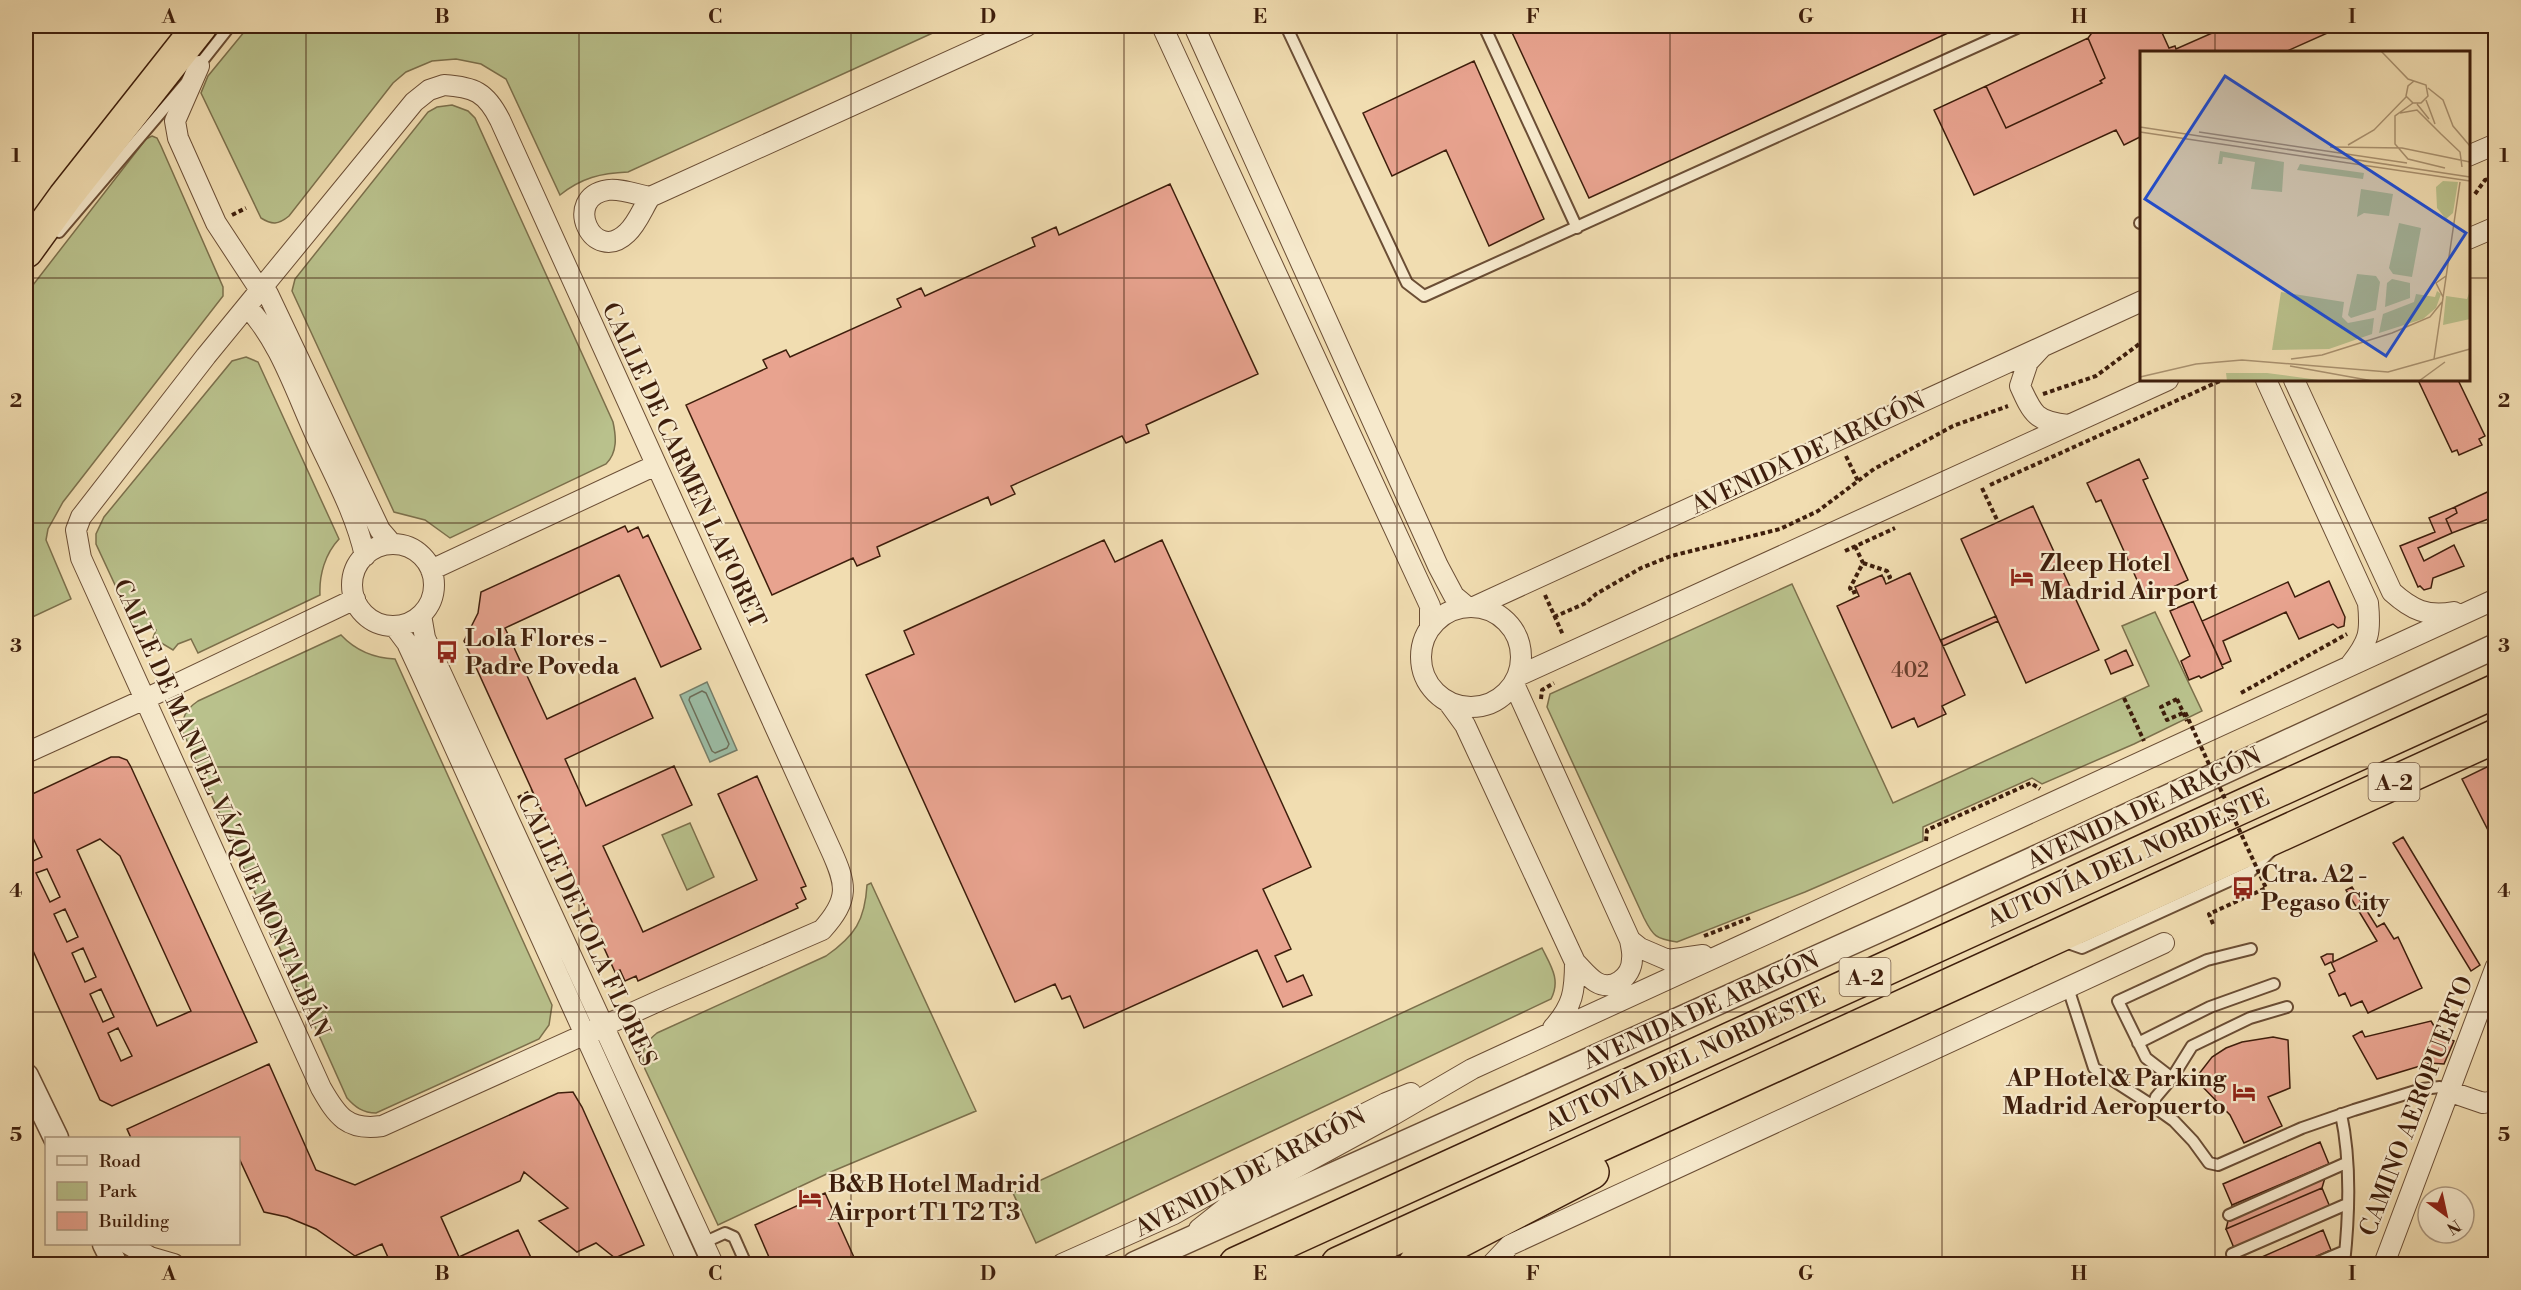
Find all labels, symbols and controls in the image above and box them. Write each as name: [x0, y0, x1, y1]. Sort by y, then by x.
text: A: [161, 5, 177, 30]
text: B: [434, 5, 450, 30]
text: C: [708, 5, 722, 30]
text: D: [980, 5, 996, 30]
text: E: [1253, 5, 1267, 30]
text: F: [1526, 5, 1540, 30]
text: G: [1798, 5, 1814, 30]
text: H: [2071, 5, 2088, 30]
text: I: [2348, 5, 2356, 30]
inset map: [2140, 51, 2470, 381]
text: 1: [11, 144, 21, 169]
text: 1: [2499, 144, 2509, 169]
street label: CALLE DE CARMEN LAFORET: [594, 298, 772, 633]
street label: AVENIDA DE ARAGÓN: [1685, 385, 1931, 522]
text: 2: [10, 389, 22, 414]
text: 2: [2498, 389, 2510, 414]
place label: Zleep Hotel Madrid Airport: [2040, 549, 2218, 607]
hotel icon: Zleep Hotel Madrid Airport: [2009, 564, 2035, 590]
street label: CALLE DE MANUEL VÁZQUE MONTALBÁN: [106, 574, 337, 1042]
place label: Lola Flores - Padre Poveda: [465, 624, 620, 682]
text: 3: [10, 634, 22, 659]
text: 3: [2498, 634, 2510, 659]
bus stop icon: Lola Flores - Padre Poveda: [434, 639, 460, 665]
house number: 402: [1891, 658, 1929, 684]
street label: AVENIDA DE ARAGÓN: [2021, 740, 2267, 877]
road number: A-2: [2368, 763, 2420, 801]
street label: AUTOVÍA DEL NORDESTE: [1981, 782, 2274, 935]
street label: CALLE DE LOLA FLORES: [510, 789, 662, 1071]
place label: Ctra. A2 - Pegaso City: [2261, 860, 2391, 918]
bus stop icon: Ctra. A2 - Pegaso City: [2230, 875, 2256, 901]
text: 4: [9, 879, 23, 904]
text: 4: [2497, 879, 2511, 904]
street label: AVENIDA DE ARAGÓN: [1577, 943, 1824, 1077]
road number: A-2: [1840, 958, 1890, 996]
street label: CAMINO AEROPUERTO: [2353, 972, 2479, 1240]
street label: AUTOVÍA DEL NORDESTE: [1539, 981, 1830, 1139]
place label: AP Hotel & Parking Madrid Aeropuerto: [2002, 1064, 2227, 1122]
hotel icon: AP Hotel & Parking Madrid Aeropuerto: [2231, 1079, 2257, 1105]
street label: AVENIDA DE ARAGÓN: [1128, 1100, 1371, 1245]
text: 5: [10, 1123, 22, 1148]
text: 5: [2498, 1123, 2510, 1148]
legend: [45, 1137, 240, 1245]
text: Road: [99, 1150, 142, 1173]
place label: B&B Hotel Madrid Airport T1 T2 T3: [827, 1170, 1041, 1228]
text: Park: [99, 1180, 138, 1203]
hotel icon: B&B Hotel Madrid Airport T1 T2 T3: [797, 1185, 823, 1211]
north arrow: [2416, 1185, 2476, 1245]
text: Building: [98, 1210, 170, 1233]
text: A: [161, 1262, 177, 1287]
text: B: [434, 1262, 450, 1287]
text: C: [708, 1262, 722, 1287]
text: D: [980, 1262, 996, 1287]
text: E: [1253, 1262, 1267, 1287]
text: F: [1526, 1262, 1540, 1287]
text: G: [1798, 1262, 1814, 1287]
text: H: [2071, 1262, 2088, 1287]
text: I: [2348, 1262, 2356, 1287]

